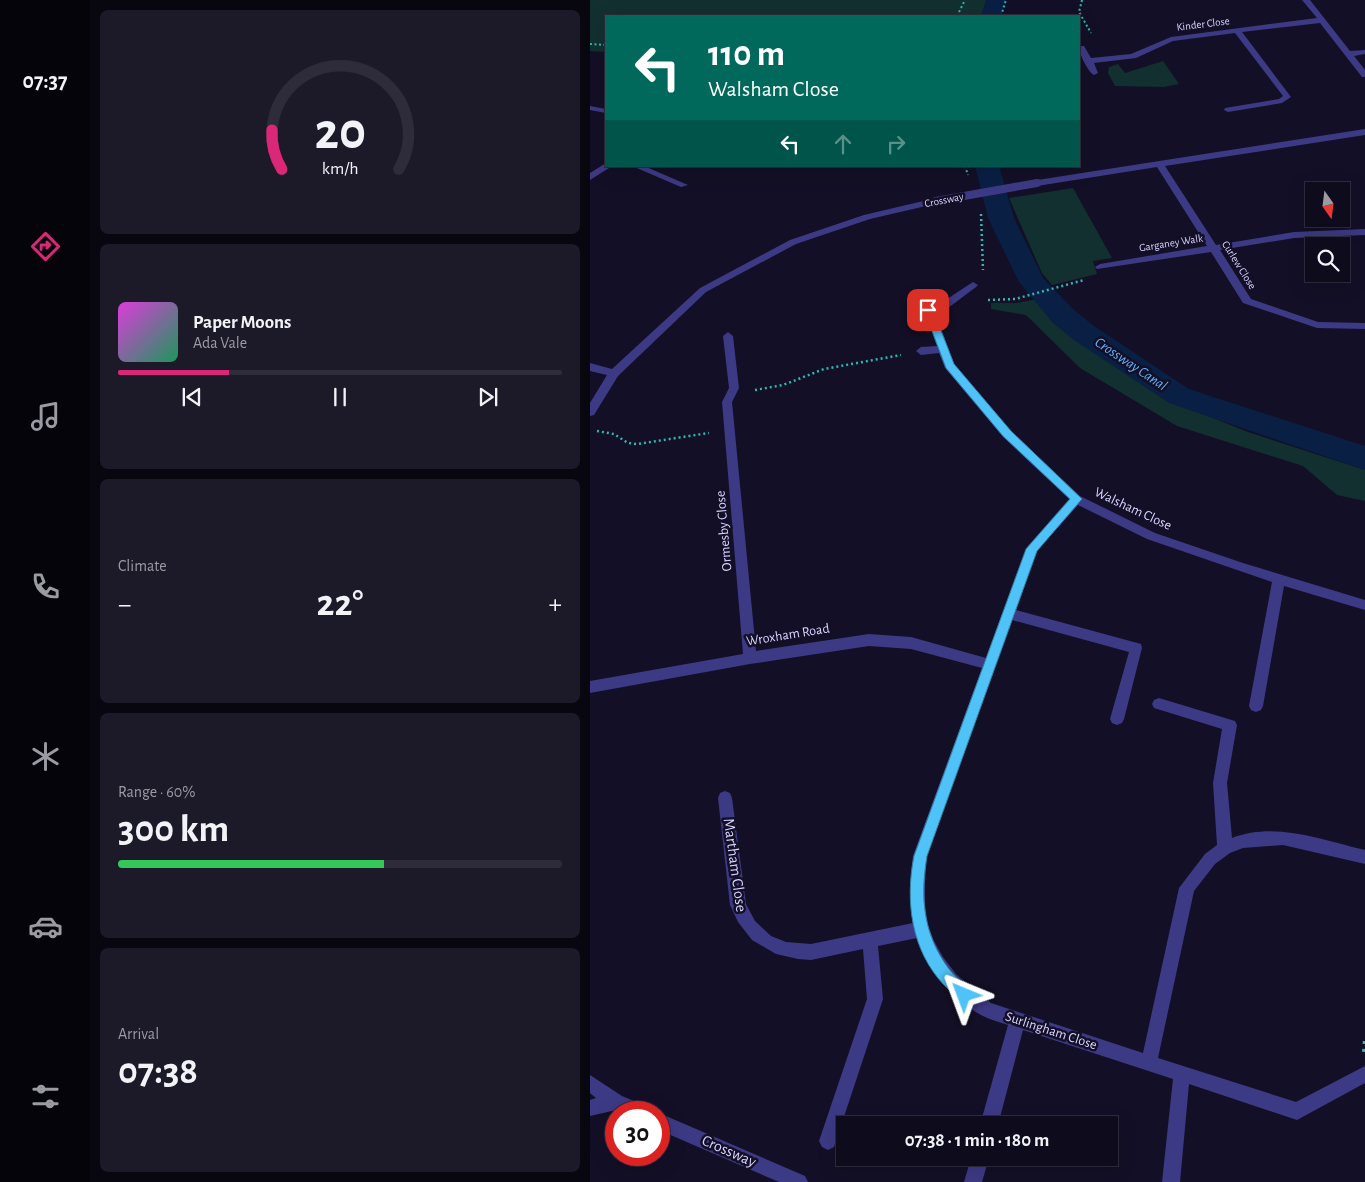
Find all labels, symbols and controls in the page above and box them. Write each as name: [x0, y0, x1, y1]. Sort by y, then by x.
street label: Kinder Close: [1176, 15, 1230, 33]
icon: left: [625, 35, 690, 100]
text: 110 m: [708, 37, 785, 72]
text: 07:37: [23, 70, 68, 92]
text: Walsham Close: [708, 78, 839, 100]
text: 20: [314, 106, 366, 158]
icon: left: [776, 130, 804, 158]
icon: ahead: [829, 130, 857, 158]
icon: right: [882, 130, 910, 158]
text: km/h: [322, 160, 358, 178]
north arrow: [1305, 182, 1350, 228]
map controls: [1305, 182, 1350, 282]
street label: Crossway: [924, 191, 965, 209]
icon: directions: [28, 229, 63, 264]
street label: Garganey Walk: [1138, 233, 1204, 253]
button: search: [1305, 237, 1350, 282]
street label: Curlew Close: [1220, 239, 1258, 291]
pin: [907, 289, 949, 331]
icon: arrive: [914, 296, 942, 324]
text: Paper Moons: [193, 313, 291, 332]
water label: Crossway Canal: [1092, 334, 1170, 394]
text: Ada Vale: [193, 335, 247, 351]
icon: previous: [178, 383, 206, 411]
icon: pause: [326, 383, 354, 411]
icon: next: [474, 383, 502, 411]
icon: music: [28, 399, 63, 434]
street label: Walsham Close: [1092, 485, 1174, 533]
street label: Ormesby Close: [714, 490, 734, 572]
text: Climate: [118, 558, 167, 574]
icon: phone: [28, 569, 63, 604]
text: 22°: [317, 585, 363, 623]
text: −: [118, 591, 131, 619]
text: +: [549, 591, 562, 619]
street label: Wroxham Road: [745, 622, 831, 648]
icon: climate: [28, 739, 63, 774]
text: Range · 60%: [118, 784, 195, 800]
text: 300 km: [118, 811, 229, 849]
street label: Martham Close: [721, 817, 749, 913]
icon: car: [28, 909, 63, 944]
position arrow: [937, 968, 989, 1020]
street label: Surlingham Close: [1003, 1010, 1099, 1052]
text: Arrival: [118, 1026, 159, 1042]
text: 07:38: [118, 1053, 198, 1091]
icon: filters: [28, 1079, 63, 1114]
speed limit sign: 30: [605, 1101, 670, 1166]
text: 07:38 · 1 min · 180 m: [905, 1131, 1049, 1150]
street label: Crossway: [699, 1132, 759, 1171]

